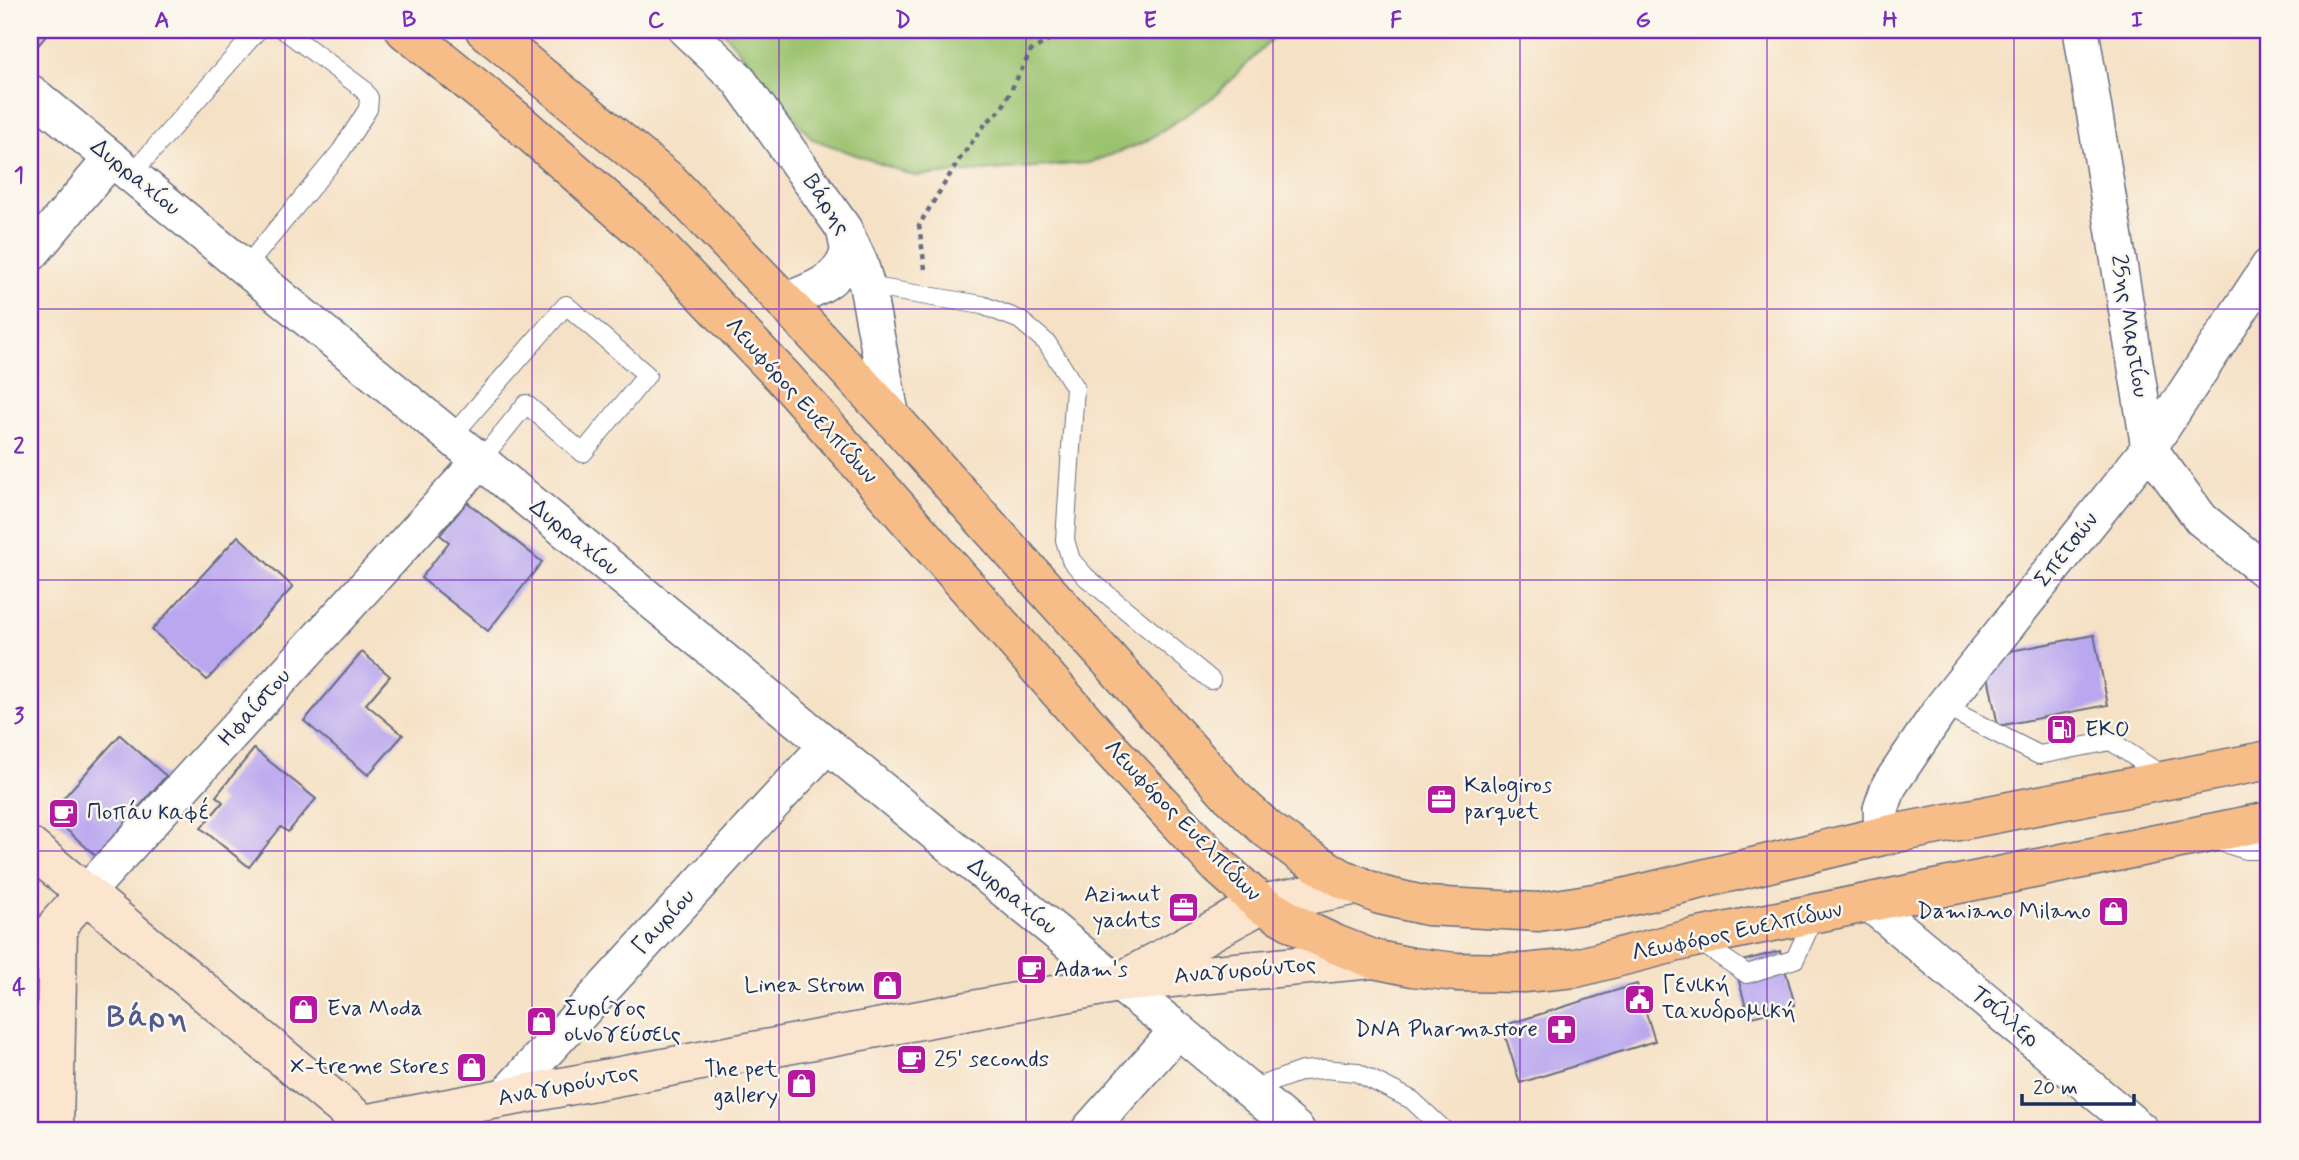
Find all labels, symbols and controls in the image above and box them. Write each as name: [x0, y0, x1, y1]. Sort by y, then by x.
text: A: [154, 6, 170, 36]
text: B: [402, 6, 417, 36]
text: C: [648, 6, 665, 36]
text: D: [895, 6, 911, 36]
text: E: [1143, 6, 1157, 36]
text: F: [1390, 6, 1402, 36]
text: G: [1635, 6, 1651, 36]
text: H: [1882, 6, 1898, 36]
text: I: [2131, 6, 2143, 36]
street label: Δυρραχίου: [84, 132, 186, 224]
text: 1: [14, 161, 24, 191]
street label: Βάρης: [795, 169, 857, 241]
street label: 25ης Μαρτίου: [2103, 252, 2155, 400]
street label: Λεωφόρος Ευελπίδων: [718, 311, 884, 491]
text: 2: [13, 432, 25, 462]
street label: Δυρραχίου: [523, 492, 625, 584]
street label: Σπετσών: [2028, 506, 2106, 594]
street label: Ηφαίστου: [212, 662, 298, 754]
text: 3: [14, 702, 25, 732]
fuel station icon: EKO: [2045, 713, 2079, 747]
place label: EKO: [2085, 715, 2130, 745]
street label: Λεωφόρος Ευελπίδων: [1097, 733, 1267, 909]
place label: Kalogiros parquet: [1464, 771, 1552, 827]
office icon: Kalogiros parquet: [1424, 782, 1458, 816]
cafe icon: Ποπάυ καφέ: [47, 796, 81, 830]
place label: Ποπάυ καφέ: [87, 796, 209, 828]
street label: Δυρραχίου: [961, 851, 1063, 943]
place label: Azimut yachts: [1084, 880, 1161, 936]
street label: Γαυρίου: [626, 883, 702, 961]
office icon: Azimut yachts: [1167, 891, 1201, 925]
street label: Λεωφόρος Ευελπίδων: [1629, 895, 1845, 969]
shop icon: Damiano Milano: [2097, 895, 2131, 929]
place label: Damiano Milano: [1917, 897, 2091, 927]
street label: Αναγυρούντος: [1173, 950, 1317, 992]
cafe icon: Adam's: [1014, 953, 1048, 987]
place label: Adam's: [1054, 955, 1128, 985]
shop icon: Linea Strom: [871, 969, 905, 1003]
place label: Linea Strom: [744, 971, 865, 1001]
place label: Γενική ταχυδρομική: [1661, 971, 1796, 1027]
text: 4: [12, 973, 26, 1003]
street label: Τσίλλερ: [1964, 979, 2046, 1055]
public building icon: Γενική ταχυδρομική: [1622, 982, 1656, 1016]
shop icon: Eva Moda: [287, 992, 321, 1026]
place label: Eva Moda: [327, 994, 423, 1024]
place label: Συρίγος οινογεύσεις: [564, 994, 681, 1050]
district label: Βάρη: [107, 998, 189, 1037]
shop icon: Συρίγος οινογεύσεις: [524, 1005, 558, 1039]
pharmacy icon: DNA Pharmastore: [1544, 1013, 1578, 1047]
place label: DNA Pharmastore: [1355, 1015, 1538, 1045]
cafe icon: 25' seconds: [894, 1043, 928, 1077]
place label: 25' seconds: [934, 1045, 1049, 1075]
shop icon: X-treme Stores: [455, 1050, 489, 1084]
place label: X-treme Stores: [290, 1052, 449, 1082]
place label: The pet gallery: [704, 1055, 778, 1111]
street label: Αναγυρούντος: [495, 1058, 641, 1114]
scale bar: [2022, 1062, 2134, 1106]
shop icon: The pet gallery: [784, 1066, 818, 1100]
text: 20 m: [2033, 1074, 2078, 1102]

